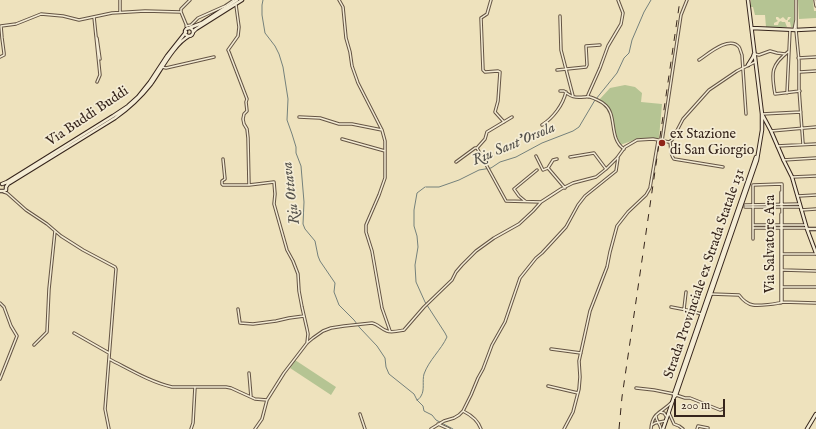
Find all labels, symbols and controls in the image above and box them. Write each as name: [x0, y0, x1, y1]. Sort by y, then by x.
street label: Via Buddi Buddi: [44, 83, 132, 151]
water label: Riu Sant'Orsola: [470, 119, 558, 171]
place label: ex Stazione di San Giorgio: [670, 127, 754, 160]
marker: ex Stazione di San Giorgio: [657, 138, 667, 148]
water label: Riu Ottava: [279, 161, 305, 225]
street label: Strada Provinciale ex Strada Statale 131: [661, 167, 749, 381]
street label: Via Salvatore Ara: [763, 195, 779, 293]
scale bar: [676, 391, 727, 417]
text: 200 m: [681, 398, 710, 413]

